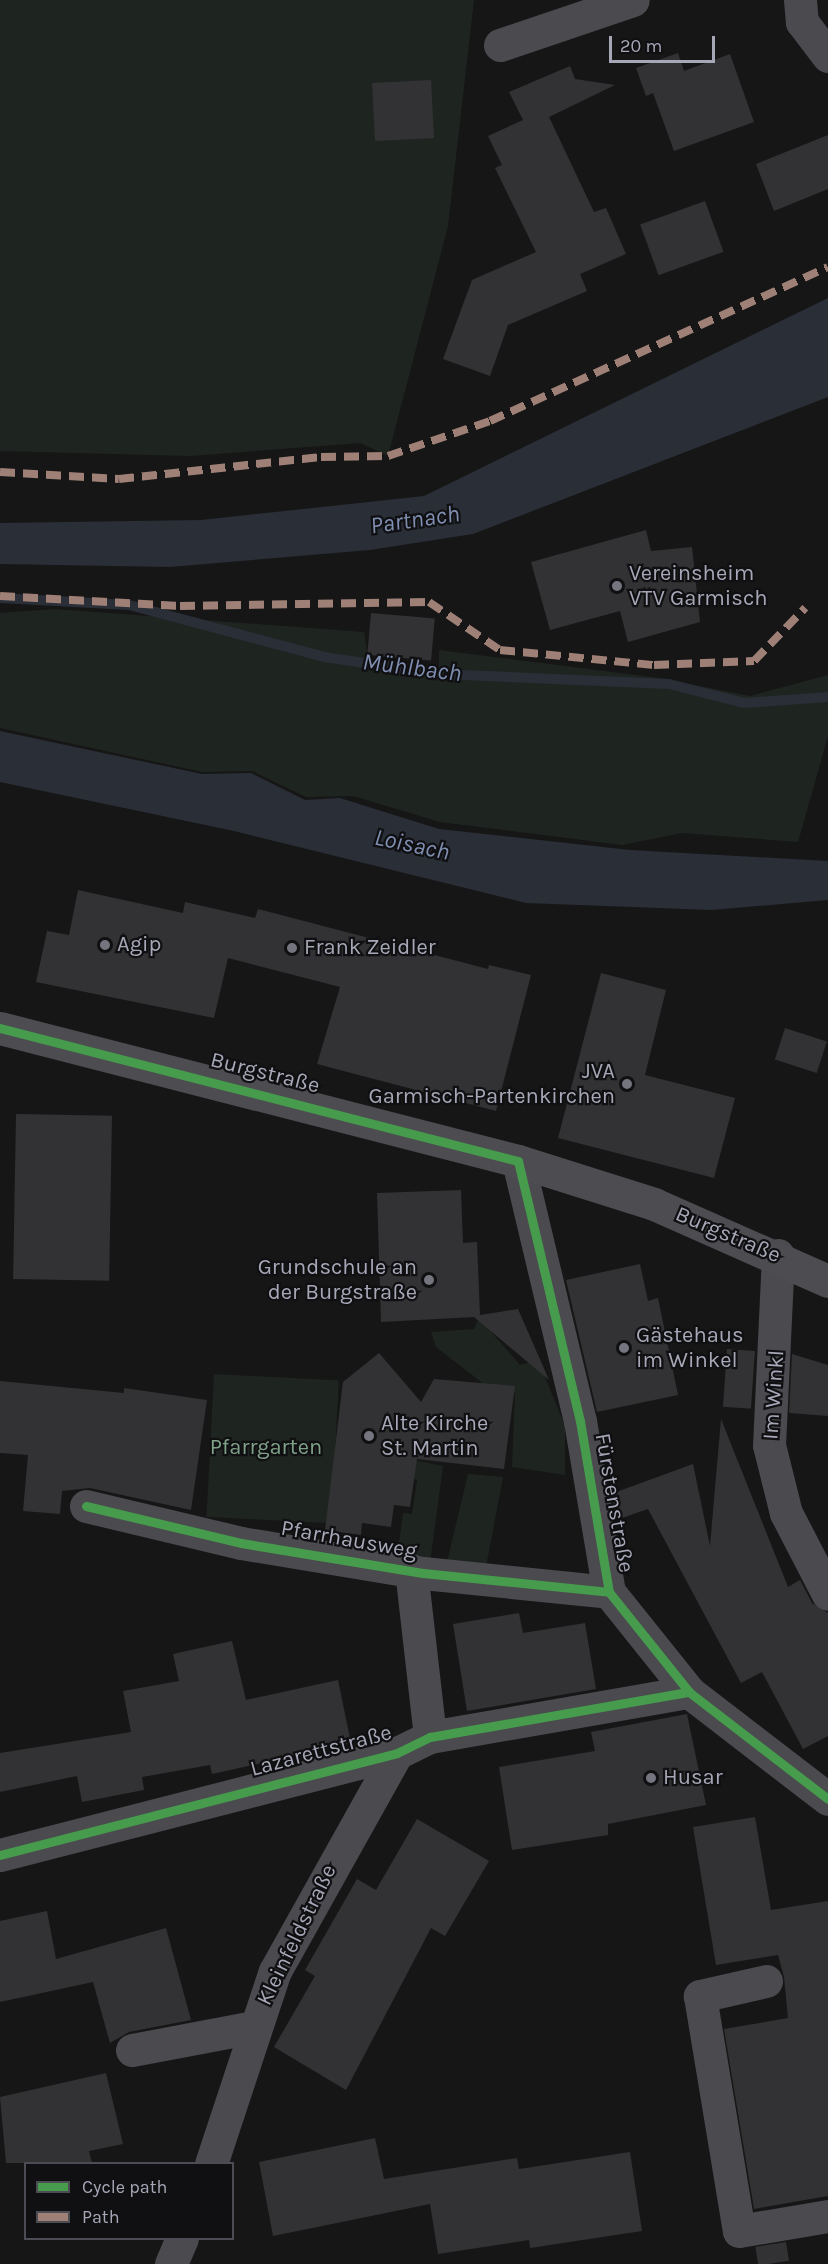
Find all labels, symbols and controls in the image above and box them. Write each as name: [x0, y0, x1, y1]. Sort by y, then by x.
scale bar: [612, 24, 718, 62]
text: 20 m: [620, 35, 662, 57]
water label: Partnach: [369, 499, 461, 541]
place label: Vereinsheim VTV Garmisch: [629, 560, 768, 612]
marker: Vereinsheim VTV Garmisch: [610, 579, 624, 593]
water label: Mühlbach: [361, 648, 463, 688]
water label: Loisach: [372, 823, 452, 867]
place label: Agip: [117, 932, 161, 958]
place label: Frank Zeidler: [304, 935, 436, 961]
marker: Agip: [98, 938, 112, 952]
marker: Frank Zeidler: [285, 941, 299, 955]
street label: Burgstraße: [208, 1047, 322, 1099]
place label: JVA Garmisch-Partenkirchen: [369, 1058, 615, 1110]
marker: JVA Garmisch-Partenkirchen: [620, 1077, 634, 1091]
street label: Burgstraße: [671, 1201, 785, 1269]
place label: Grundschule an der Burgstraße: [258, 1254, 417, 1306]
marker: Grundschule an der Burgstraße: [422, 1273, 436, 1287]
place label: Gästehaus im Winkel: [636, 1322, 744, 1374]
marker: Gästehaus im Winkel: [617, 1341, 631, 1355]
street label: Im Winkl: [758, 1349, 790, 1441]
place label: Alte Kirche St. Martin: [381, 1410, 488, 1462]
marker: Alte Kirche St. Martin: [362, 1429, 376, 1443]
street label: Fürstenstraße: [589, 1431, 639, 1575]
park label: Pfarrgarten: [210, 1435, 322, 1461]
street label: Pfarrhausweg: [279, 1515, 419, 1565]
street label: Lazarettstraße: [247, 1719, 395, 1783]
place label: Husar: [663, 1765, 723, 1791]
marker: Husar: [644, 1771, 658, 1785]
street label: Kleinfeldstraße: [252, 1860, 342, 2010]
legend: [24, 2162, 234, 2240]
text: Cycle path: [82, 2176, 167, 2198]
text: Path: [82, 2206, 120, 2228]

